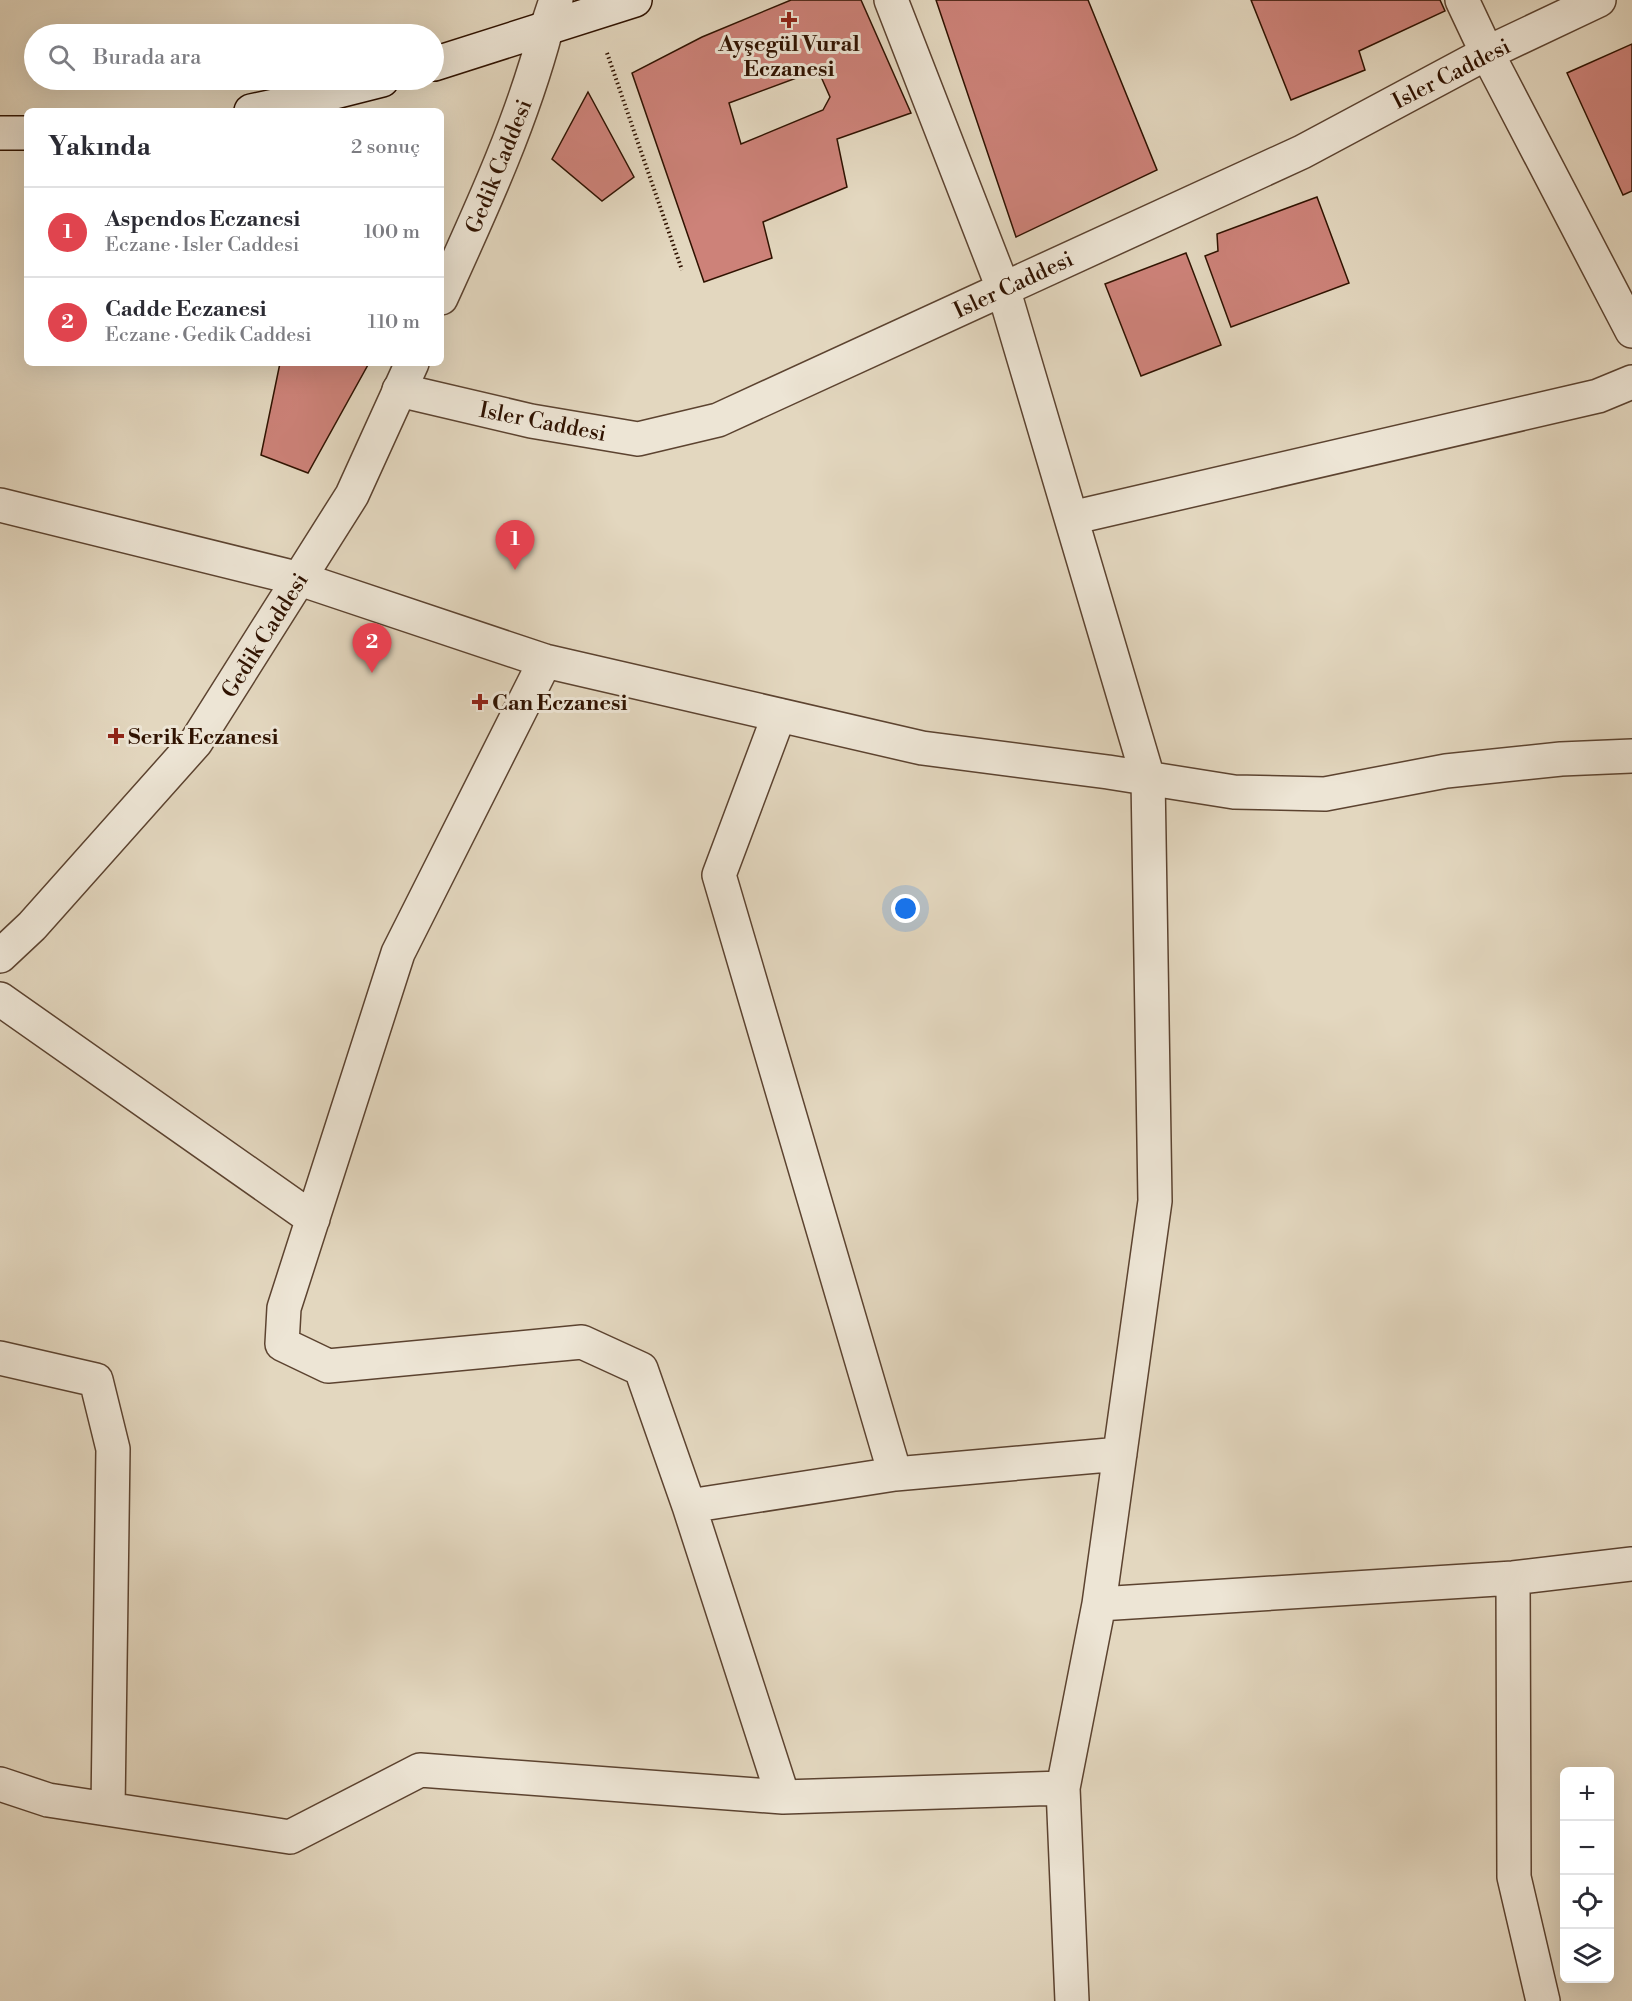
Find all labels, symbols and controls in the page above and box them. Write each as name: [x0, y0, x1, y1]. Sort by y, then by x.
marker: Ayşegül Vural Eczanesi: [782, 13, 796, 27]
search box: [24, 24, 444, 90]
place label: Ayşegül Vural Eczanesi: [717, 31, 860, 83]
street label: Isler Caddesi: [1388, 33, 1515, 116]
icon: search: [45, 41, 78, 74]
text: Burada ara: [93, 44, 201, 71]
street label: Gedik Caddesi: [460, 96, 539, 238]
text: Yakında: [48, 131, 151, 163]
text: 2 sonuç: [351, 135, 420, 160]
text: Aspendos Eczanesi: [105, 206, 300, 233]
text: 1: [63, 220, 72, 245]
text: 100 m: [364, 220, 420, 245]
text: Eczane · Isler Caddesi: [105, 233, 299, 258]
street label: Isler Caddesi: [950, 246, 1078, 325]
text: Cadde Eczanesi: [105, 296, 267, 323]
text: 2: [61, 310, 74, 335]
text: 110 m: [368, 310, 420, 335]
text: Eczane · Gedik Caddesi: [105, 323, 312, 348]
street label: Isler Caddesi: [477, 397, 609, 448]
pin: 1: [496, 520, 534, 570]
street label: Gedik Caddesi: [216, 568, 314, 703]
pin: 2: [352, 624, 392, 673]
place label: Can Eczanesi: [492, 690, 627, 717]
marker: Can Eczanesi: [473, 695, 487, 709]
place label: Serik Eczanesi: [128, 724, 279, 751]
marker: Serik Eczanesi: [109, 729, 123, 743]
your location: [891, 894, 920, 923]
map controls: [1560, 1767, 1614, 1983]
button: +: [1560, 1767, 1614, 1821]
button: −: [1560, 1821, 1614, 1875]
button: locate: [1560, 1875, 1614, 1929]
button: layers: [1560, 1929, 1614, 1983]

